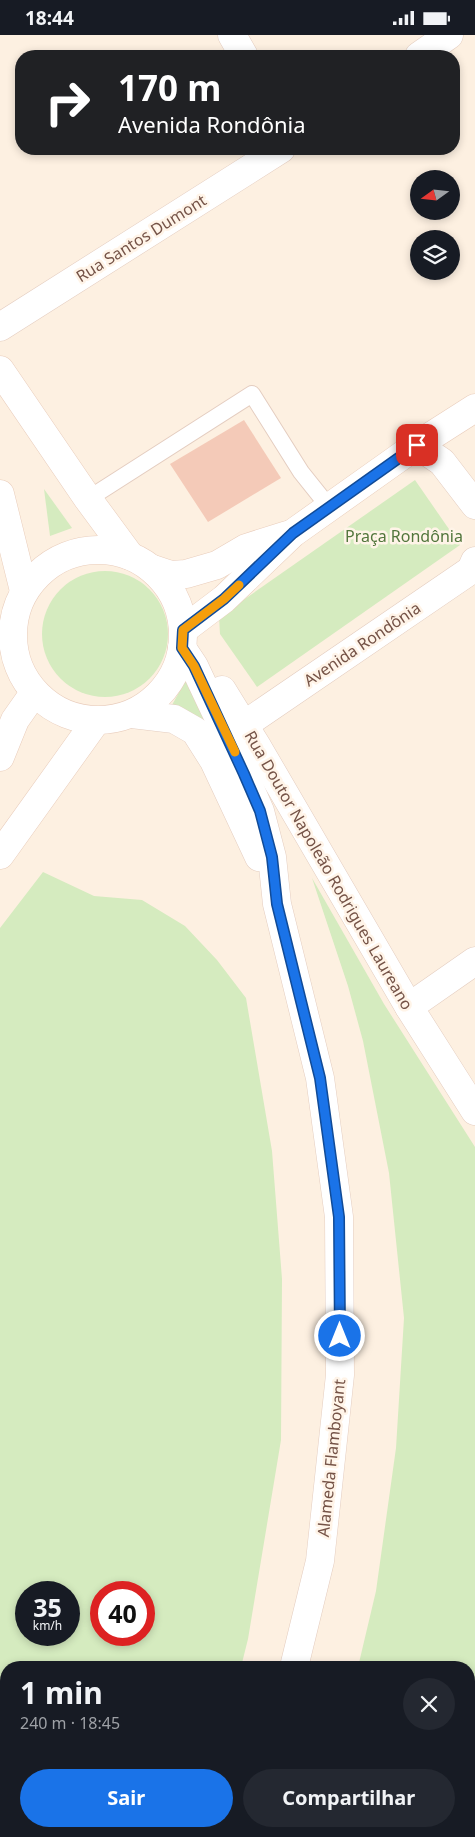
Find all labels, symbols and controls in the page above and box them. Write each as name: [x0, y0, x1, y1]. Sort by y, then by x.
text: 18:44: [25, 5, 74, 31]
text: 170 m: [118, 64, 221, 111]
icon: right: [35, 70, 100, 135]
text: Avenida Rondônia: [118, 109, 306, 139]
north arrow: [410, 170, 460, 220]
map controls: [410, 170, 460, 280]
street label: Rua Santos Dumont: [72, 189, 211, 287]
button: layers: [410, 230, 460, 280]
pin: [396, 424, 438, 466]
icon: arrive: [403, 431, 431, 459]
park label: Praça Rondônia: [345, 525, 463, 547]
street label: Avenida Rondônia: [299, 597, 425, 691]
street label: Rua Doutor Napoleão Rodrigues Laureano: [240, 726, 418, 1014]
position arrow: [313, 1309, 365, 1361]
street label: Alameda Flamboyant: [312, 1378, 350, 1538]
speed limit sign: 40: [90, 1581, 155, 1646]
text: 35: [33, 1590, 62, 1624]
text: km/h: [33, 1617, 62, 1634]
text: 1 min: [20, 1672, 103, 1713]
button: close: [403, 1678, 455, 1730]
text: 240 m · 18:45: [20, 1712, 120, 1734]
button: Sair: [20, 1769, 233, 1827]
button: Compartilhar: [243, 1769, 455, 1827]

